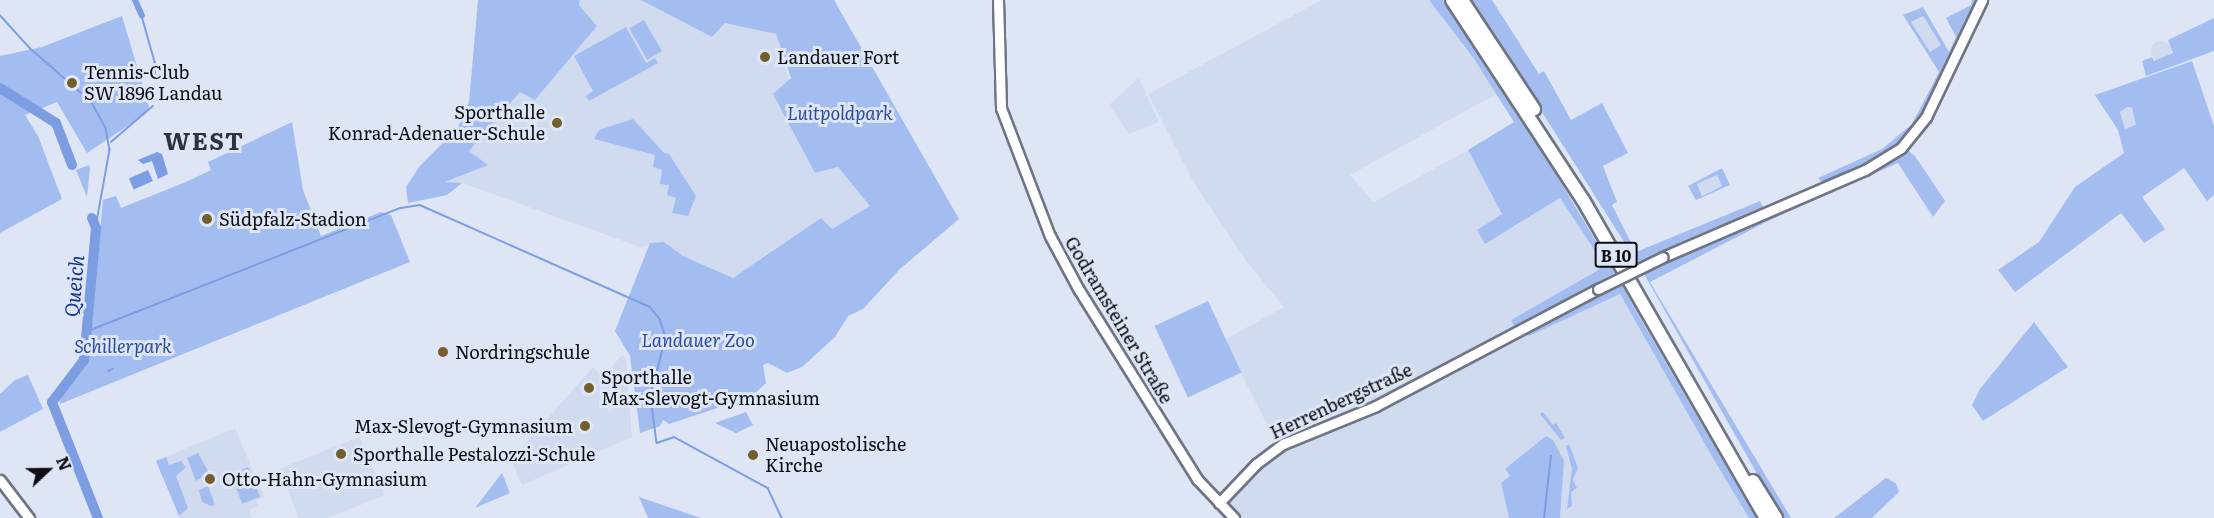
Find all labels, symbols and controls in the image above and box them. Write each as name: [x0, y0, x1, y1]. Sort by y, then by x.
place label: Landauer Fort: [777, 46, 899, 68]
marker: Landauer Fort: [758, 50, 772, 64]
place label: Tennis-Club SW 1896 Landau: [84, 62, 222, 104]
marker: Tennis-Club SW 1896 Landau: [65, 76, 79, 90]
place label: Sporthalle Konrad-Adenauer-Schule: [328, 102, 545, 144]
park label: Luitpoldpark: [787, 102, 893, 124]
marker: Sporthalle Konrad-Adenauer-Schule: [550, 116, 564, 130]
district label: WEST: [164, 126, 244, 154]
place label: Südpfalz-Stadion: [219, 208, 367, 230]
marker: Südpfalz-Stadion: [200, 212, 214, 226]
street label: Godramsteiner Straße: [1061, 233, 1177, 407]
road number: B 10: [1594, 242, 1638, 268]
water label: Queich: [58, 254, 88, 318]
park label: Landauer Zoo: [641, 329, 755, 351]
park label: Schillerpark: [74, 335, 172, 357]
place label: Nordringschule: [455, 341, 590, 363]
marker: Nordringschule: [436, 345, 450, 359]
street label: Herrenbergstraße: [1266, 359, 1416, 443]
place label: Sporthalle Max-Slevogt-Gymnasium: [601, 367, 820, 410]
marker: Sporthalle Max-Slevogt-Gymnasium: [582, 381, 596, 395]
place label: Max-Slevogt-Gymnasium: [354, 415, 573, 437]
marker: Max-Slevogt-Gymnasium: [578, 419, 592, 433]
place label: Neuapostolische Kirche: [765, 434, 906, 476]
north arrow: [18, 440, 78, 500]
place label: Sporthalle Pestalozzi-Schule: [353, 443, 595, 465]
marker: Sporthalle Pestalozzi-Schule: [334, 447, 348, 461]
marker: Neuapostolische Kirche: [746, 448, 760, 462]
text: N: [51, 453, 78, 474]
place label: Otto-Hahn-Gymnasium: [222, 468, 427, 490]
marker: Otto-Hahn-Gymnasium: [203, 472, 217, 486]

